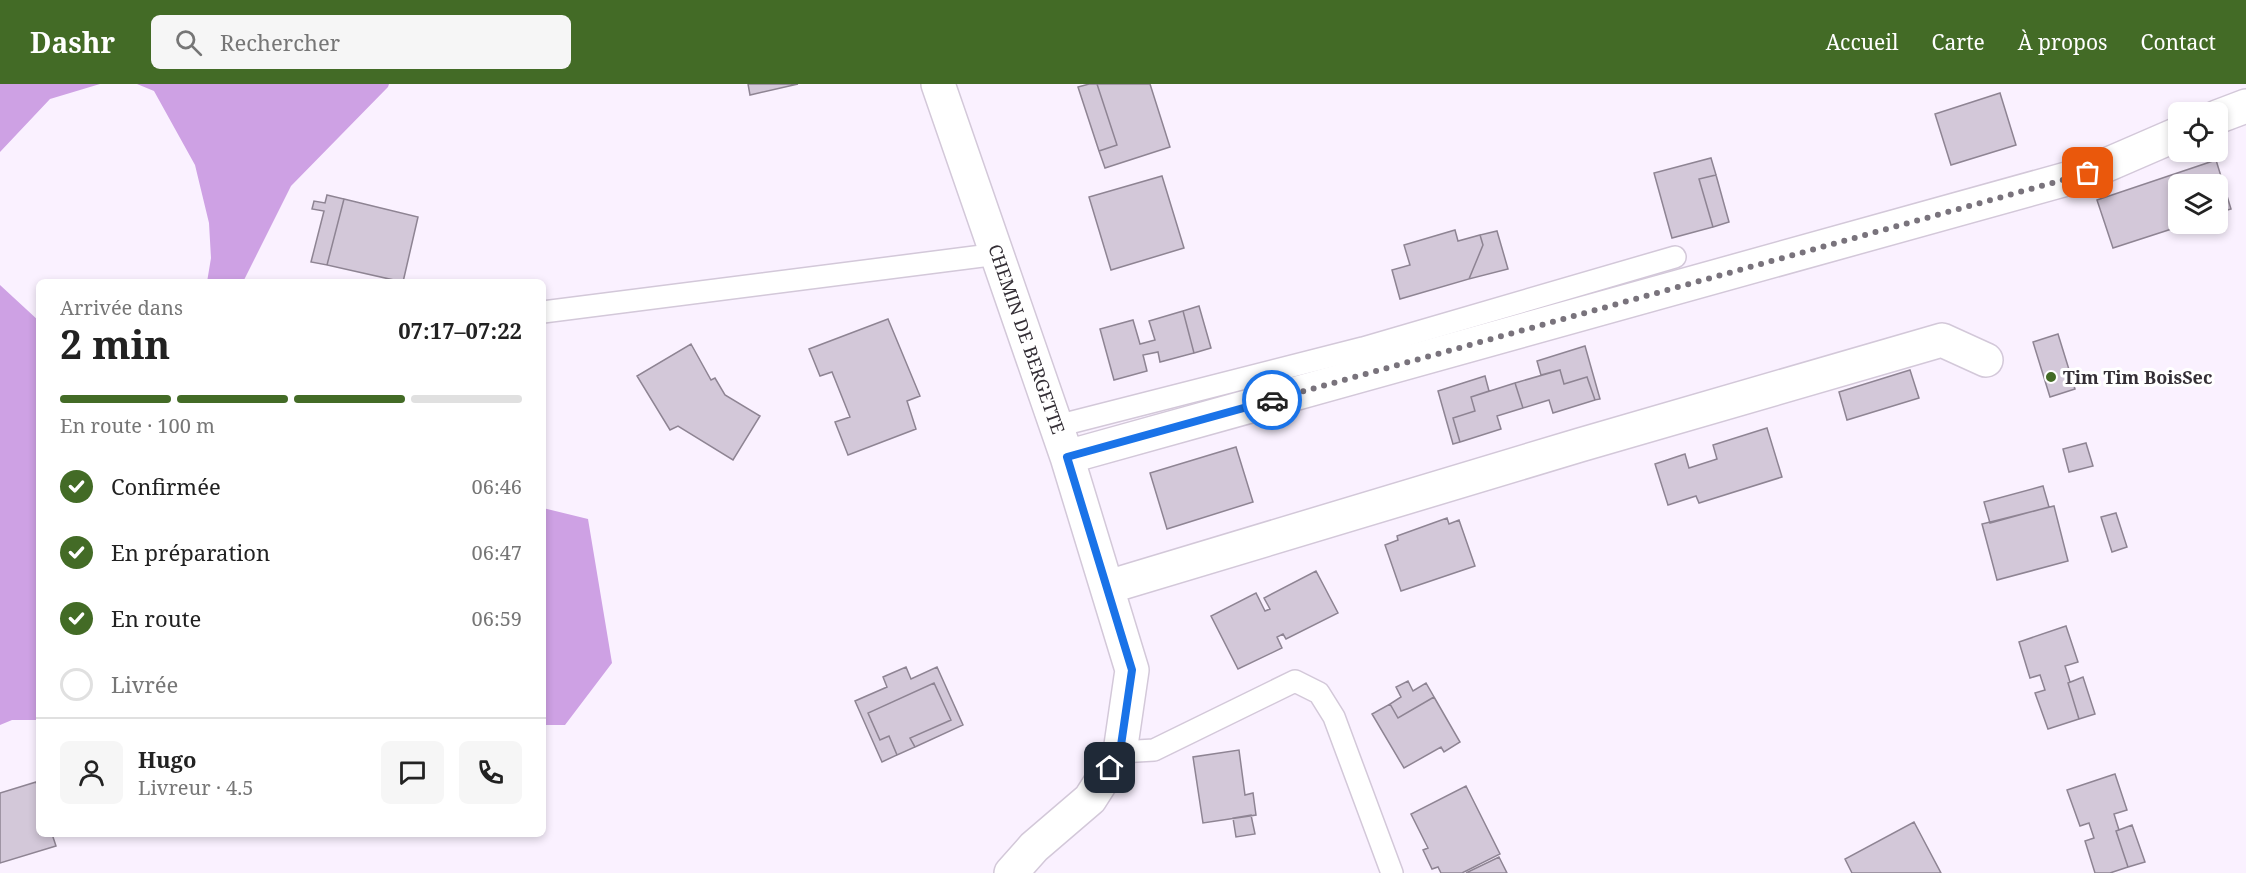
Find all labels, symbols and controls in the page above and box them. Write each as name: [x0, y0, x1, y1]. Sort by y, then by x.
search box: [151, 15, 571, 69]
text: Dashr: [30, 23, 115, 61]
icon: search: [172, 26, 205, 59]
text: Rechercher: [220, 27, 340, 57]
text: Accueil: [1826, 28, 1899, 56]
text: Carte: [1932, 28, 1985, 56]
text: À propos: [2018, 28, 2108, 56]
text: Contact: [2141, 28, 2216, 56]
map controls: [2168, 102, 2228, 234]
button: locate: [2168, 102, 2228, 162]
pin: [2062, 147, 2113, 198]
icon: bag: [2071, 156, 2104, 189]
button: layers: [2168, 174, 2228, 234]
street label: CHEMIN DE BERGETTE: [983, 241, 1071, 437]
text: Arrivée dans: [60, 294, 183, 321]
text: 07:17–07:22: [398, 315, 522, 345]
text: 2 min: [60, 317, 170, 370]
place label: Tim Tim BoisSec: [2063, 365, 2212, 389]
courier: [1242, 370, 1302, 430]
marker: Tim Tim BoisSec: [2044, 370, 2058, 384]
icon: car: [1256, 384, 1289, 417]
text: En route · 100 m: [60, 412, 215, 439]
icon: check: [60, 470, 93, 503]
text: Confirmée: [111, 471, 221, 501]
text: 06:46: [472, 473, 522, 500]
icon: check: [60, 536, 93, 569]
text: En préparation: [111, 537, 270, 567]
text: 06:47: [472, 539, 522, 566]
icon: check: [60, 602, 93, 635]
text: En route: [111, 603, 201, 633]
text: 06:59: [472, 605, 522, 632]
text: Livrée: [111, 669, 178, 699]
button: person: [60, 741, 123, 804]
button: chat: [381, 741, 444, 804]
button: phone: [459, 741, 522, 804]
pin: [1084, 742, 1135, 793]
text: Hugo: [138, 744, 197, 774]
icon: home: [1093, 751, 1126, 784]
text: Livreur · 4.5: [138, 774, 253, 801]

